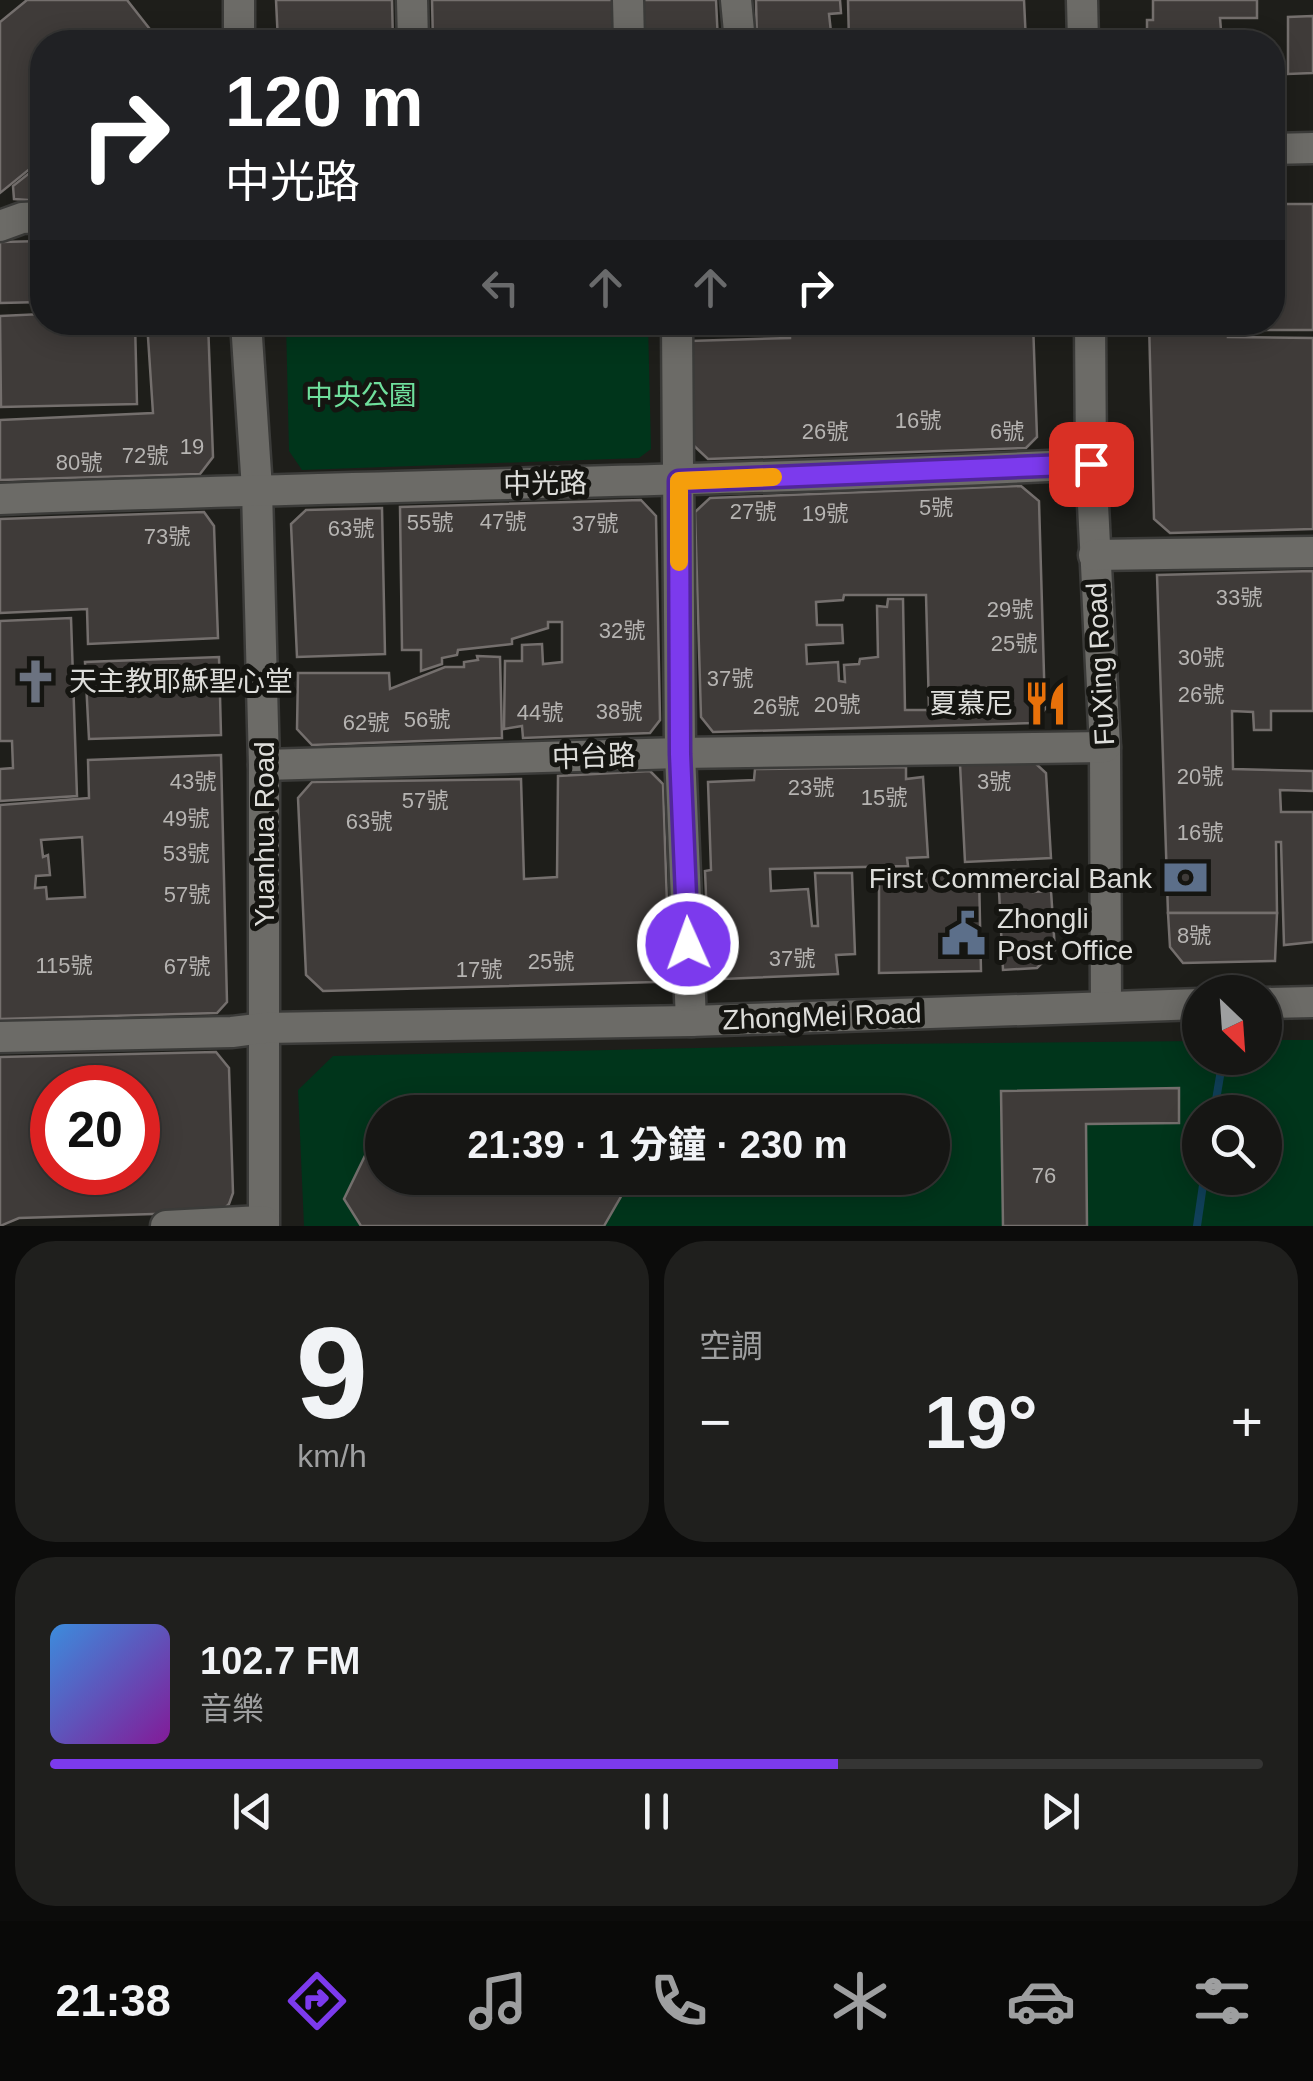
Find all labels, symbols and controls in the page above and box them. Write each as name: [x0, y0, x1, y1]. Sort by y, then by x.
text: 120 m: [225, 63, 423, 141]
icon: right: [60, 70, 190, 200]
text: 中光路: [225, 156, 360, 207]
icon: left: [473, 260, 528, 315]
icon: ahead: [578, 260, 633, 315]
icon: ahead: [683, 260, 738, 315]
icon: right: [788, 260, 843, 315]
park label: 中央公園: [305, 380, 417, 411]
house number: 16號: [895, 408, 941, 433]
house number: 26號: [802, 419, 848, 444]
house number: 6號: [990, 419, 1024, 444]
pin: [1049, 422, 1134, 507]
house number: 19: [180, 434, 204, 459]
icon: arrive: [1064, 437, 1119, 492]
house number: 72號: [122, 443, 168, 468]
house number: 80號: [56, 450, 102, 475]
street label: 中光路: [503, 467, 587, 500]
house number: 5號: [919, 495, 953, 520]
house number: 27號: [730, 499, 776, 524]
house number: 19號: [802, 501, 848, 526]
house number: 47號: [480, 509, 526, 534]
house number: 55號: [407, 510, 453, 535]
house number: 37號: [572, 511, 618, 536]
house number: 63號: [328, 516, 374, 541]
house number: 73號: [144, 524, 190, 549]
street label: FuXing Road: [1081, 582, 1120, 746]
house number: 33號: [1216, 585, 1262, 610]
house number: 29號: [987, 597, 1033, 622]
house number: 32號: [599, 618, 645, 643]
house number: 25號: [991, 631, 1037, 656]
house number: 30號: [1178, 645, 1224, 670]
church icon: 天主教耶穌聖心堂: [12, 657, 60, 705]
place label: 天主教耶穌聖心堂: [69, 666, 293, 697]
house number: 37號: [707, 666, 753, 691]
restaurant icon: 夏慕尼: [1022, 679, 1070, 727]
house number: 26號: [1178, 682, 1224, 707]
place label: 夏慕尼: [929, 688, 1013, 719]
house number: 20號: [814, 692, 860, 717]
house number: 26號: [753, 694, 799, 719]
house number: 38號: [596, 699, 642, 724]
house number: 44號: [517, 700, 563, 725]
house number: 56號: [404, 707, 450, 732]
house number: 62號: [343, 710, 389, 735]
street label: 中台路: [551, 740, 637, 773]
street label: Yuanhua Road: [249, 741, 280, 927]
house number: 20號: [1177, 764, 1223, 789]
house number: 43號: [170, 769, 216, 794]
house number: 3號: [977, 769, 1011, 794]
house number: 23號: [788, 775, 834, 800]
house number: 15號: [861, 785, 907, 810]
house number: 57號: [402, 788, 448, 813]
house number: 49號: [163, 806, 209, 831]
house number: 63號: [346, 809, 392, 834]
house number: 16號: [1177, 820, 1223, 845]
house number: 53號: [163, 841, 209, 866]
bank icon: First Commercial Bank: [1161, 854, 1209, 902]
place label: First Commercial Bank: [869, 863, 1153, 894]
house number: 57號: [164, 882, 210, 907]
position arrow: [636, 892, 740, 996]
place label: Zhongli Post Office: [997, 903, 1133, 966]
public building icon: Zhongli Post Office: [940, 910, 988, 958]
house number: 8號: [1177, 923, 1211, 948]
house number: 37號: [769, 946, 815, 971]
house number: 25號: [528, 949, 574, 974]
house number: 115號: [35, 953, 93, 978]
house number: 67號: [164, 954, 210, 979]
house number: 17號: [456, 957, 502, 982]
north arrow: [1182, 975, 1282, 1075]
map controls: [1182, 975, 1282, 1195]
street label: ZhongMei Road: [722, 998, 922, 1035]
speed limit sign: 20: [30, 1065, 160, 1195]
button: search: [1182, 1095, 1282, 1195]
text: 21:39 · 1 分鐘 · 230 m: [467, 1124, 848, 1166]
house number: 76: [1032, 1163, 1056, 1188]
text: 9: [296, 1300, 368, 1446]
text: 空調: [699, 1328, 763, 1364]
text: 19°: [924, 1380, 1038, 1464]
text: −: [699, 1391, 731, 1453]
text: +: [1231, 1391, 1263, 1453]
text: km/h: [297, 1438, 367, 1474]
text: 102.7 FM: [200, 1640, 361, 1682]
text: 音樂: [200, 1691, 264, 1727]
icon: previous: [225, 1784, 280, 1839]
icon: pause: [629, 1784, 684, 1839]
icon: next: [1033, 1784, 1088, 1839]
icon: directions: [282, 1966, 352, 2036]
icon: music: [463, 1966, 533, 2036]
icon: phone: [644, 1966, 714, 2036]
icon: climate: [825, 1966, 895, 2036]
icon: car: [1006, 1966, 1076, 2036]
icon: filters: [1187, 1966, 1257, 2036]
text: 21:38: [56, 1975, 171, 2026]

